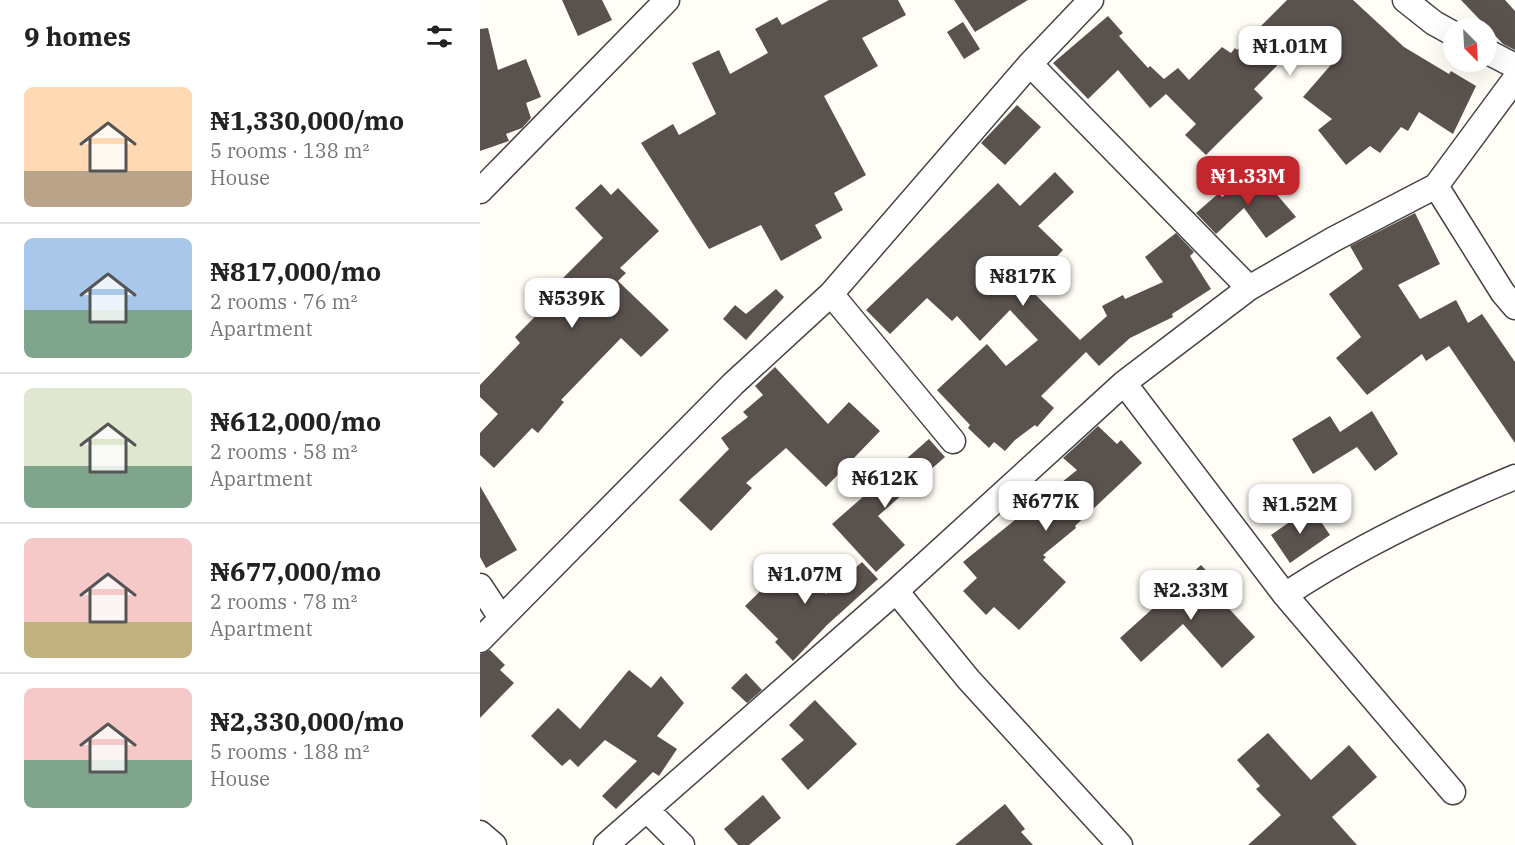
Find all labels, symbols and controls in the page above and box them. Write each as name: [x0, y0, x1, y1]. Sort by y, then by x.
north arrow: [1443, 18, 1497, 72]
map controls: [1443, 18, 1497, 72]
text: 9 homes: [24, 19, 131, 53]
icon: filters: [423, 20, 456, 53]
pin: ₦1.01M: [1241, 26, 1339, 77]
text: ₦1.01M: [1253, 32, 1328, 59]
text: ₦1,330,000/mo: [210, 103, 404, 137]
icon: home: [72, 111, 144, 183]
text: 5 rooms · 138 m²: [210, 137, 369, 164]
pin: ₦1.33M: [1199, 156, 1297, 207]
text: ₦1.33M: [1211, 162, 1286, 189]
text: House: [210, 164, 270, 191]
text: ₦817,000/mo: [210, 254, 381, 288]
pin: ₦817K: [981, 256, 1065, 307]
icon: home: [72, 262, 144, 334]
text: ₦817K: [990, 262, 1056, 289]
pin: ₦539K: [530, 278, 614, 329]
text: ₦539K: [539, 284, 605, 311]
text: 2 rooms · 76 m²: [210, 288, 357, 315]
text: Apartment: [210, 315, 313, 342]
text: ₦612,000/mo: [210, 404, 381, 438]
icon: home: [72, 412, 144, 484]
text: 2 rooms · 58 m²: [210, 438, 357, 465]
pin: ₦612K: [843, 458, 927, 509]
text: ₦612K: [852, 464, 918, 491]
text: Apartment: [210, 465, 313, 492]
pin: ₦677K: [1004, 481, 1088, 532]
pin: ₦1.52M: [1251, 484, 1349, 535]
text: ₦677K: [1013, 487, 1079, 514]
text: ₦1.52M: [1263, 490, 1338, 517]
text: ₦677,000/mo: [210, 554, 381, 588]
pin: ₦1.07M: [756, 554, 854, 605]
text: ₦1.07M: [768, 560, 843, 587]
icon: home: [72, 562, 144, 634]
pin: ₦2.33M: [1142, 570, 1240, 621]
text: ₦2.33M: [1154, 576, 1229, 603]
text: 2 rooms · 78 m²: [210, 588, 357, 615]
text: Apartment: [210, 615, 313, 642]
text: ₦2,330,000/mo: [210, 704, 404, 738]
icon: home: [72, 712, 144, 784]
text: 5 rooms · 188 m²: [210, 738, 369, 765]
text: House: [210, 765, 270, 792]

